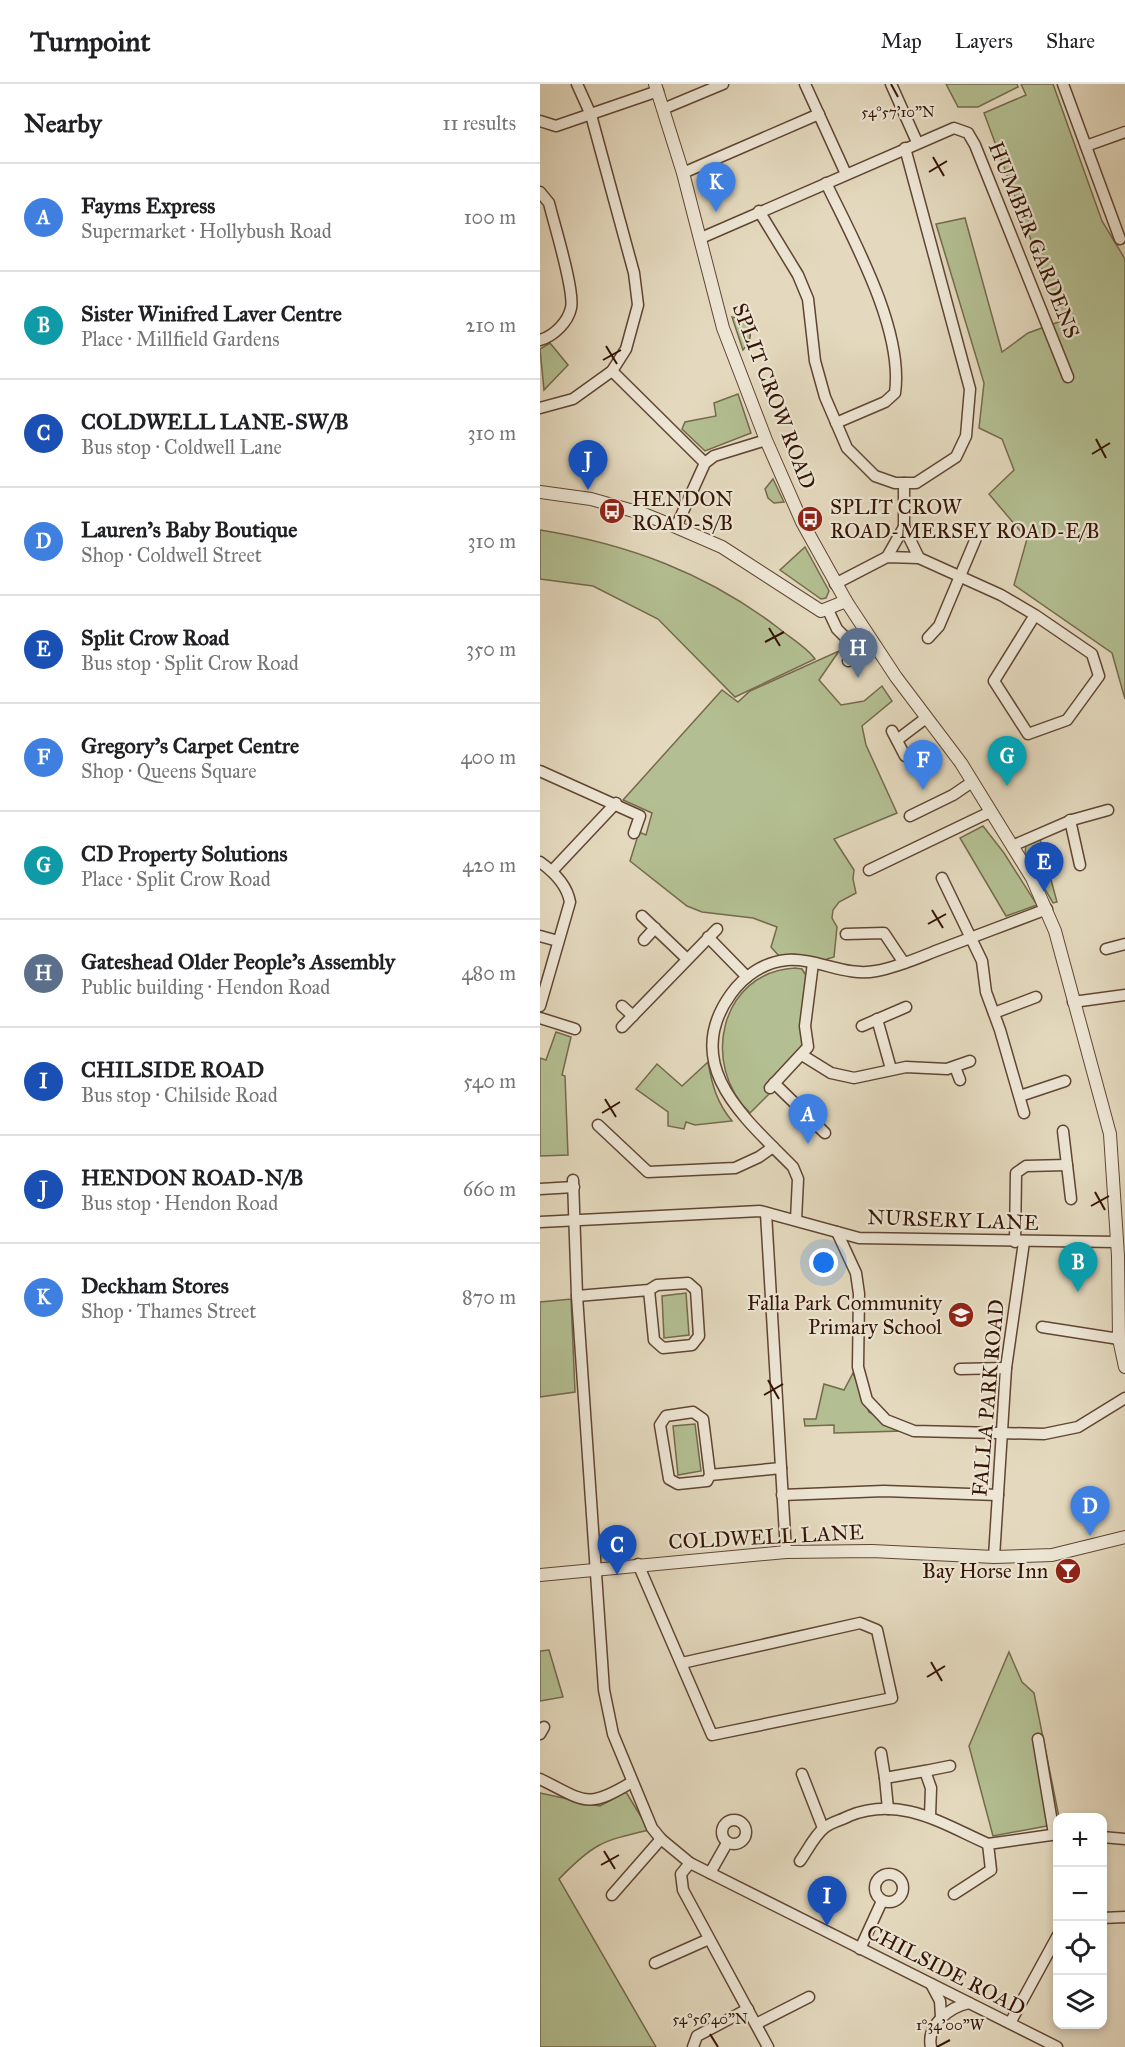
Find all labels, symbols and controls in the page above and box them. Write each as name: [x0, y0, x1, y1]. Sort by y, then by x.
text: Turnpoint: [30, 24, 150, 59]
text: Map: [881, 28, 922, 54]
text: Layers: [955, 28, 1013, 54]
text: Share: [1046, 28, 1095, 54]
text: 54°57'10"N: [861, 103, 935, 121]
text: Nearby: [24, 107, 102, 139]
text: 11 results: [443, 111, 516, 135]
street label: HUMBER GARDENS: [983, 138, 1085, 342]
pin: K: [696, 162, 735, 212]
text: Fayms Express: [81, 192, 215, 219]
text: A: [37, 205, 50, 229]
text: 100 m: [464, 205, 516, 229]
text: Supermarket · Hollybush Road: [81, 219, 332, 243]
street label: SPLIT CROW ROAD: [727, 299, 821, 493]
text: Sister Winifred Laver Centre: [81, 300, 342, 327]
text: B: [37, 313, 50, 337]
text: 210 m: [466, 313, 516, 337]
text: Place · Millfield Gardens: [81, 327, 280, 351]
text: COLDWELL LANE-SW/B: [81, 408, 349, 435]
text: C: [37, 421, 50, 445]
text: 310 m: [467, 421, 516, 445]
text: Bus stop · Coldwell Lane: [81, 435, 282, 459]
pin: J: [568, 440, 608, 490]
place label: HENDON ROAD-S/B: [632, 486, 733, 536]
place label: SPLIT CROW ROAD-MERSEY ROAD-E/B: [830, 494, 1100, 544]
bus stop icon: HENDON ROAD-S/B: [597, 496, 627, 526]
bus stop icon: SPLIT CROW ROAD-MERSEY ROAD-E/B: [795, 504, 825, 534]
text: Lauren's Baby Boutique: [81, 516, 297, 543]
text: D: [36, 529, 51, 553]
text: 310 m: [467, 529, 516, 553]
text: Shop · Coldwell Street: [81, 543, 262, 567]
text: Split Crow Road: [81, 624, 229, 651]
pin: H: [838, 628, 878, 678]
text: E: [36, 637, 51, 661]
text: 350 m: [466, 637, 516, 661]
text: Bus stop · Split Crow Road: [81, 651, 299, 675]
text: Gregory's Carpet Centre: [81, 732, 299, 759]
pin: G: [988, 736, 1026, 786]
pin: F: [904, 740, 943, 790]
text: F: [37, 745, 50, 769]
text: 400 m: [460, 745, 516, 769]
text: Shop · Queens Square: [81, 759, 257, 783]
text: CD Property Solutions: [81, 840, 288, 867]
pin: E: [1024, 842, 1064, 892]
text: G: [36, 853, 51, 877]
text: 420 m: [462, 853, 516, 877]
text: Place · Split Crow Road: [81, 867, 271, 891]
text: Gateshead Older People's Assembly: [81, 948, 395, 975]
text: H: [35, 961, 52, 985]
text: 480 m: [461, 961, 516, 985]
text: Public building · Hendon Road: [81, 975, 330, 999]
text: CHILSIDE ROAD: [81, 1056, 264, 1083]
text: I: [39, 1069, 48, 1093]
text: 540 m: [463, 1069, 516, 1093]
text: Bus stop · Chilside Road: [81, 1083, 278, 1107]
pin: A: [788, 1094, 828, 1144]
text: HENDON ROAD-N/B: [81, 1164, 304, 1191]
text: J: [39, 1177, 48, 1201]
text: 660 m: [463, 1177, 516, 1201]
text: Bus stop · Hendon Road: [81, 1191, 278, 1215]
street label: NURSERY LANE: [867, 1204, 1039, 1236]
pin: B: [1058, 1242, 1098, 1292]
your location: [809, 1248, 838, 1277]
text: Deckham Stores: [81, 1272, 229, 1299]
text: K: [36, 1285, 51, 1309]
text: 870 m: [462, 1285, 516, 1309]
place label: Falla Park Community Primary School: [747, 1290, 943, 1340]
street label: FALLA PARK ROAD: [966, 1298, 1010, 1498]
text: Shop · Thames Street: [81, 1299, 256, 1323]
school or university icon: Falla Park Community Primary School: [946, 1300, 976, 1330]
pin: D: [1070, 1486, 1110, 1536]
street label: COLDWELL LANE: [668, 1519, 864, 1555]
pin: C: [598, 1526, 637, 1575]
bar icon: Bay Horse Inn: [1053, 1556, 1083, 1586]
place label: Bay Horse Inn: [922, 1558, 1048, 1584]
map controls: [1053, 1813, 1107, 2029]
button: +: [1053, 1813, 1107, 1867]
button: −: [1053, 1867, 1107, 1921]
pin: I: [808, 1876, 846, 1926]
street label: CHILSIDE ROAD: [862, 1919, 1030, 2021]
button: locate: [1053, 1921, 1107, 1975]
button: layers: [1053, 1975, 1107, 2029]
text: 54°56'40"N: [672, 2010, 748, 2028]
text: 1°34'00"W: [916, 2016, 985, 2034]

